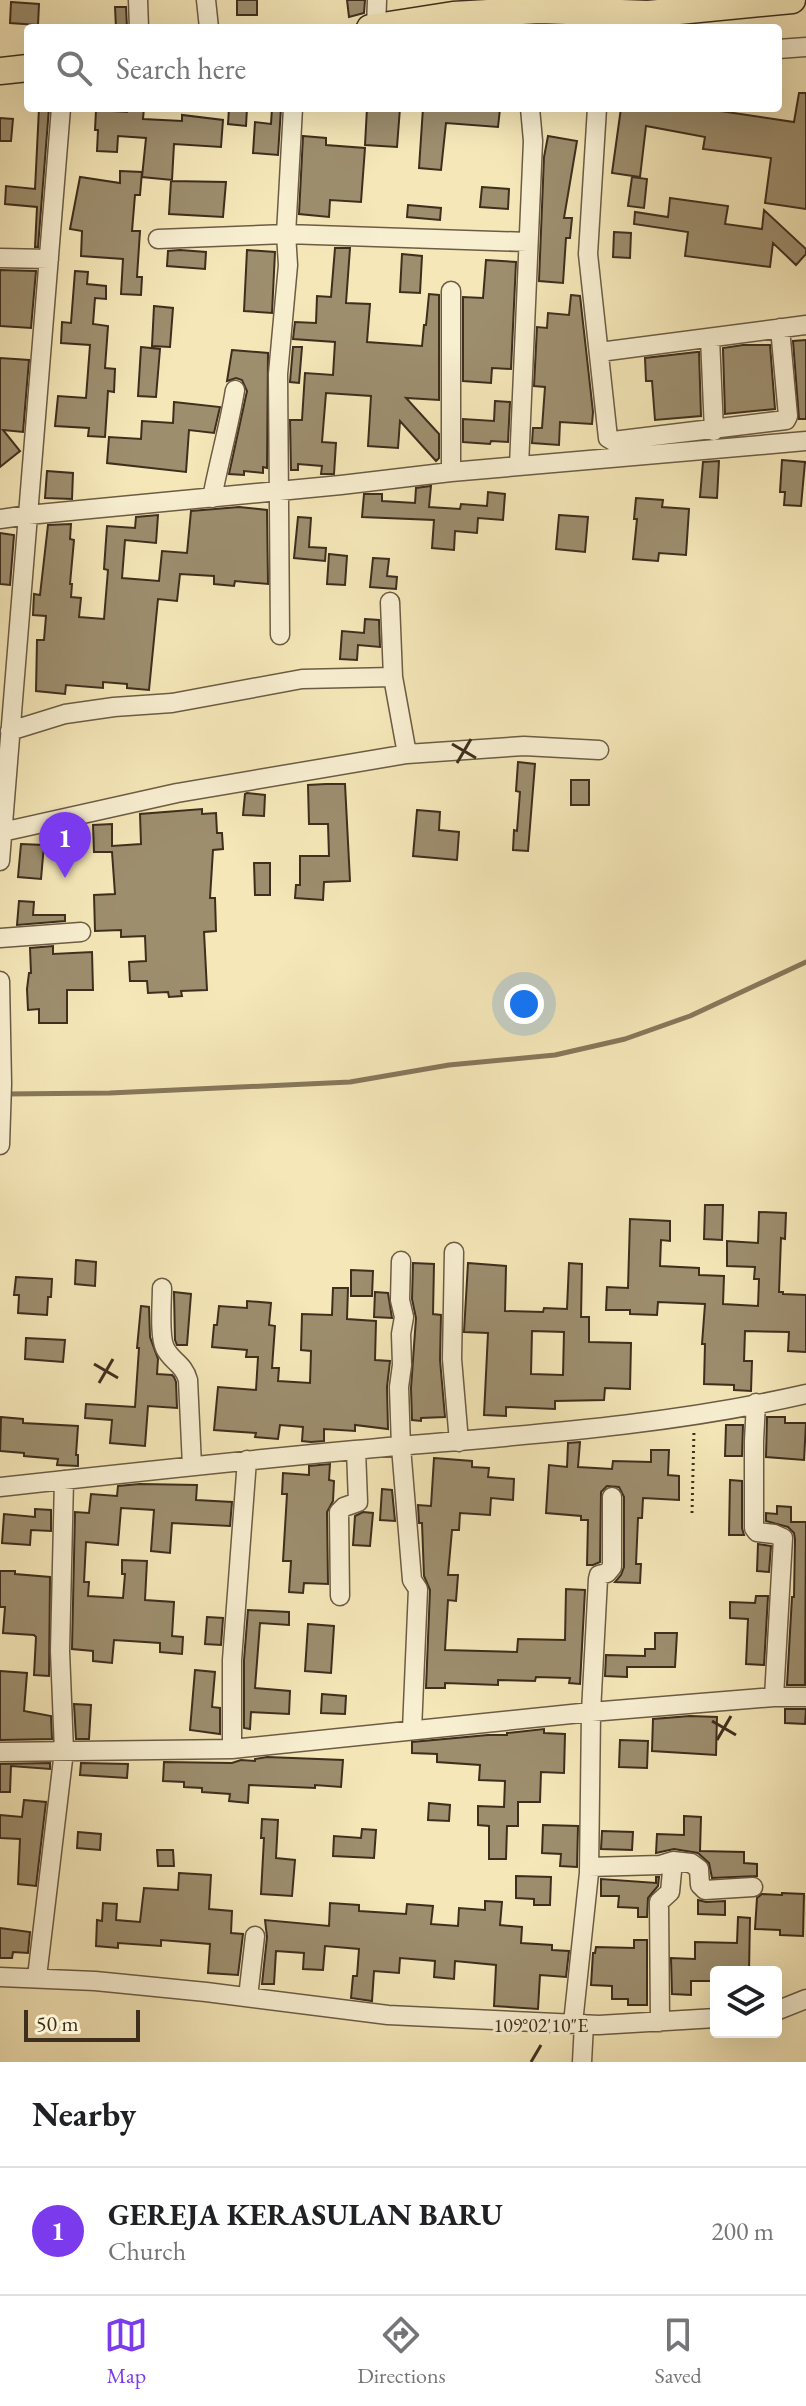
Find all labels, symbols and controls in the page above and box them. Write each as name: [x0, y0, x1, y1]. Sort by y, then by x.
search box: [24, 24, 782, 112]
icon: search: [52, 46, 96, 90]
text: Search here: [116, 49, 246, 88]
pin: 1: [39, 812, 91, 878]
your location: [504, 984, 544, 1024]
map controls: [710, 1966, 782, 2038]
button: layers: [710, 1966, 782, 2038]
scale bar: [24, 2006, 140, 2042]
text: 50 m: [36, 2009, 79, 2038]
text: 109°02'10"E: [494, 2012, 588, 2038]
text: Nearby: [32, 2092, 136, 2136]
text: GEREJA KERASULAN BARU: [108, 2195, 503, 2234]
text: 1: [51, 2214, 65, 2248]
text: 200 m: [711, 2214, 774, 2248]
text: Church: [108, 2234, 186, 2268]
tab: Map: [104, 2313, 148, 2390]
tab: Directions: [357, 2313, 446, 2390]
tab: Saved: [654, 2313, 702, 2390]

